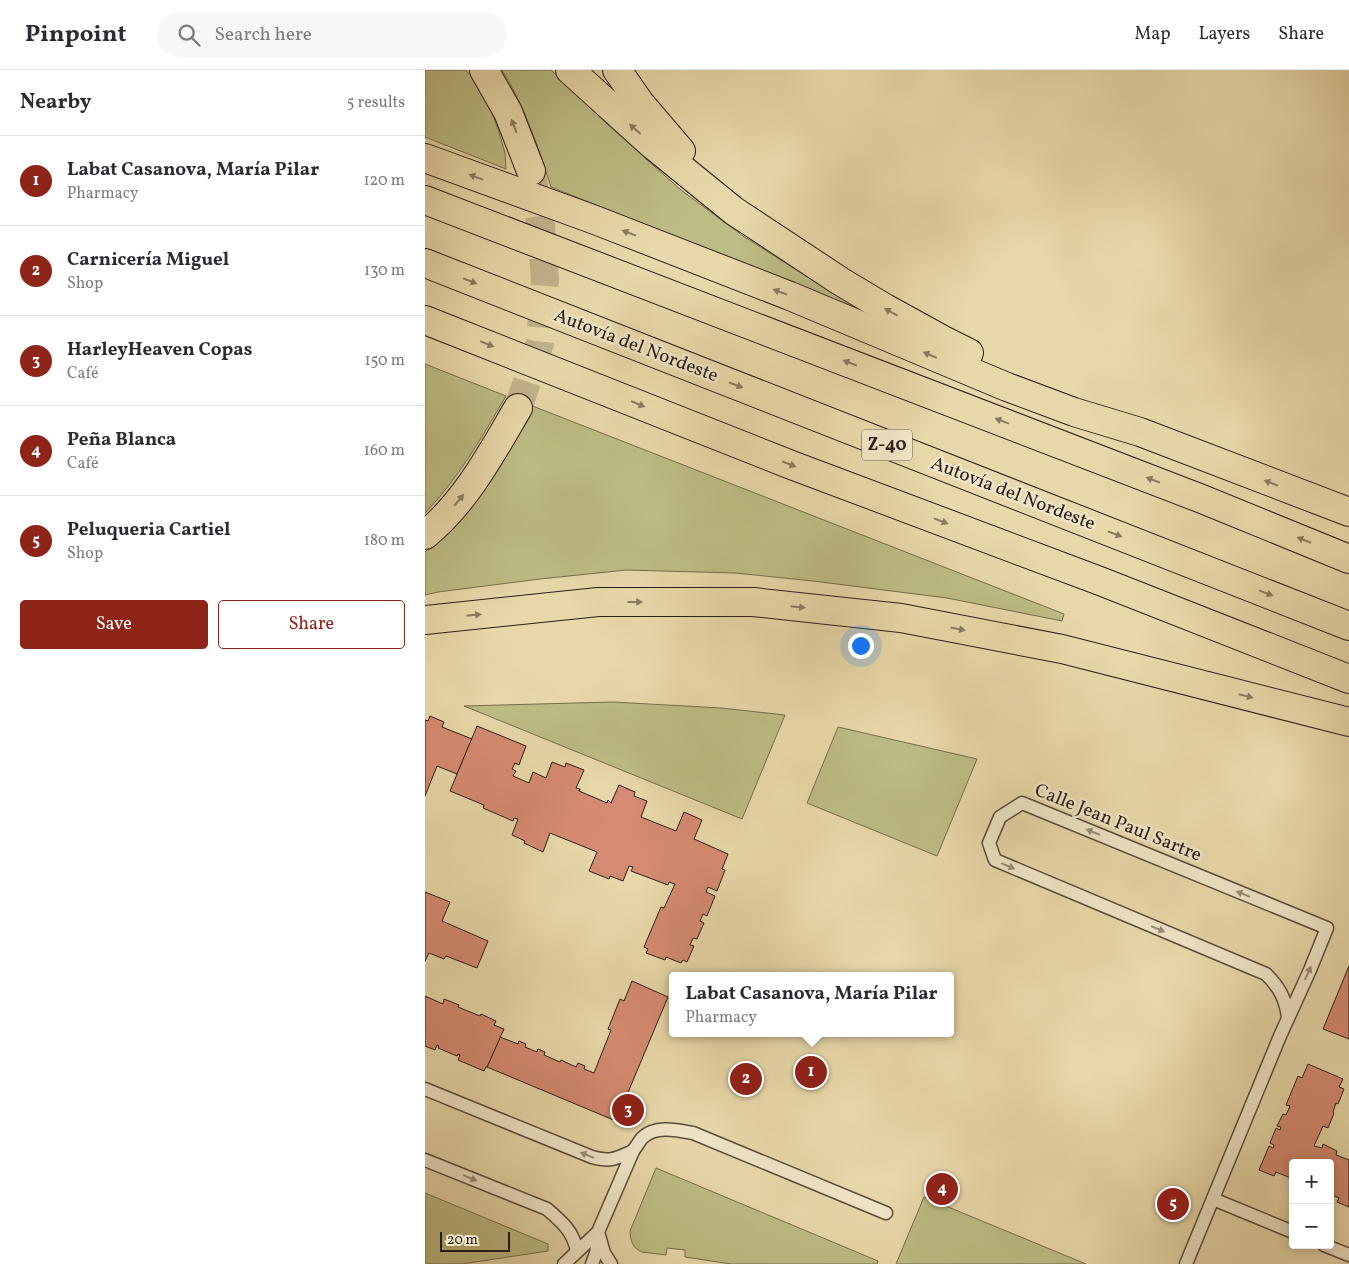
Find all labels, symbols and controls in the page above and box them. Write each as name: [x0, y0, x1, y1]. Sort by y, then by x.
search box: [157, 12, 507, 57]
text: Pinpoint: [25, 18, 127, 52]
icon: search: [175, 21, 203, 49]
text: Search here: [215, 22, 312, 48]
text: Map: [1134, 22, 1170, 47]
text: Layers: [1198, 22, 1250, 47]
text: Share: [1278, 22, 1324, 47]
text: Nearby: [20, 88, 91, 117]
text: 5 results: [347, 92, 405, 114]
one-way arrow: [510, 118, 518, 133]
one-way arrow: [629, 123, 641, 135]
text: Labat Casanova, María Pilar: [67, 157, 319, 183]
text: 1: [33, 170, 39, 192]
text: 120 m: [363, 170, 405, 192]
one-way arrow: [469, 173, 484, 180]
text: Pharmacy: [67, 183, 138, 205]
one-way arrow: [621, 229, 636, 237]
text: Carnicería Miguel: [67, 247, 229, 273]
text: 2: [32, 260, 40, 282]
text: 130 m: [364, 260, 405, 282]
text: Shop: [67, 273, 103, 295]
one-way arrow: [463, 278, 478, 285]
one-way arrow: [772, 288, 787, 296]
street label: Autovía del Nordeste: [550, 303, 722, 389]
one-way arrow: [884, 308, 899, 316]
text: HarleyHeaven Copas: [67, 337, 252, 363]
one-way arrow: [480, 340, 494, 348]
text: 3: [32, 350, 40, 372]
text: 150 m: [364, 350, 405, 372]
one-way arrow: [923, 350, 937, 358]
one-way arrow: [842, 359, 857, 367]
text: Café: [67, 363, 98, 385]
one-way arrow: [729, 381, 744, 389]
one-way arrow: [631, 400, 645, 408]
one-way arrow: [994, 417, 1009, 425]
text: Peña Blanca: [67, 427, 176, 453]
road number: Z-40: [862, 430, 912, 460]
text: 4: [31, 440, 41, 462]
text: 160 m: [364, 440, 405, 462]
street label: Autovía del Nordeste: [927, 451, 1099, 537]
text: Café: [67, 453, 98, 475]
one-way arrow: [782, 460, 796, 468]
one-way arrow: [1145, 476, 1160, 484]
one-way arrow: [1264, 478, 1278, 486]
one-way arrow: [453, 493, 464, 506]
text: Peluqueria Cartiel: [67, 517, 230, 543]
one-way arrow: [934, 517, 949, 525]
text: 5: [32, 530, 40, 552]
text: 180 m: [364, 530, 405, 552]
one-way arrow: [1108, 530, 1123, 538]
one-way arrow: [1297, 536, 1311, 544]
text: Shop: [67, 543, 103, 565]
one-way arrow: [1259, 590, 1273, 598]
one-way arrow: [628, 598, 644, 606]
button: Save: [20, 600, 208, 649]
button: Share: [218, 600, 405, 649]
one-way arrow: [790, 603, 806, 611]
one-way arrow: [466, 611, 482, 619]
one-way arrow: [951, 625, 966, 633]
your location: [848, 633, 874, 659]
one-way arrow: [1239, 692, 1254, 700]
street label: Calle Jean Paul Sartre: [1031, 778, 1205, 868]
one-way arrow: [1085, 828, 1100, 836]
one-way arrow: [1001, 862, 1015, 870]
one-way arrow: [1236, 889, 1250, 897]
one-way arrow: [1150, 925, 1165, 933]
one-way arrow: [1305, 966, 1313, 980]
popup: [669, 972, 954, 1037]
text: Labat Casanova, María Pilar: [685, 981, 938, 1007]
text: Pharmacy: [685, 1007, 757, 1029]
pin: 1: [795, 1053, 827, 1091]
pin: 2: [730, 1060, 762, 1098]
pin: 3: [612, 1091, 644, 1129]
one-way arrow: [580, 1150, 594, 1158]
map controls: [1289, 1159, 1334, 1249]
button: +: [1289, 1159, 1334, 1204]
pin: 4: [926, 1170, 958, 1208]
one-way arrow: [463, 1174, 478, 1182]
pin: 5: [1157, 1185, 1189, 1223]
button: −: [1289, 1204, 1334, 1249]
scale bar: [440, 1229, 510, 1252]
text: 20 m: [447, 1231, 478, 1250]

